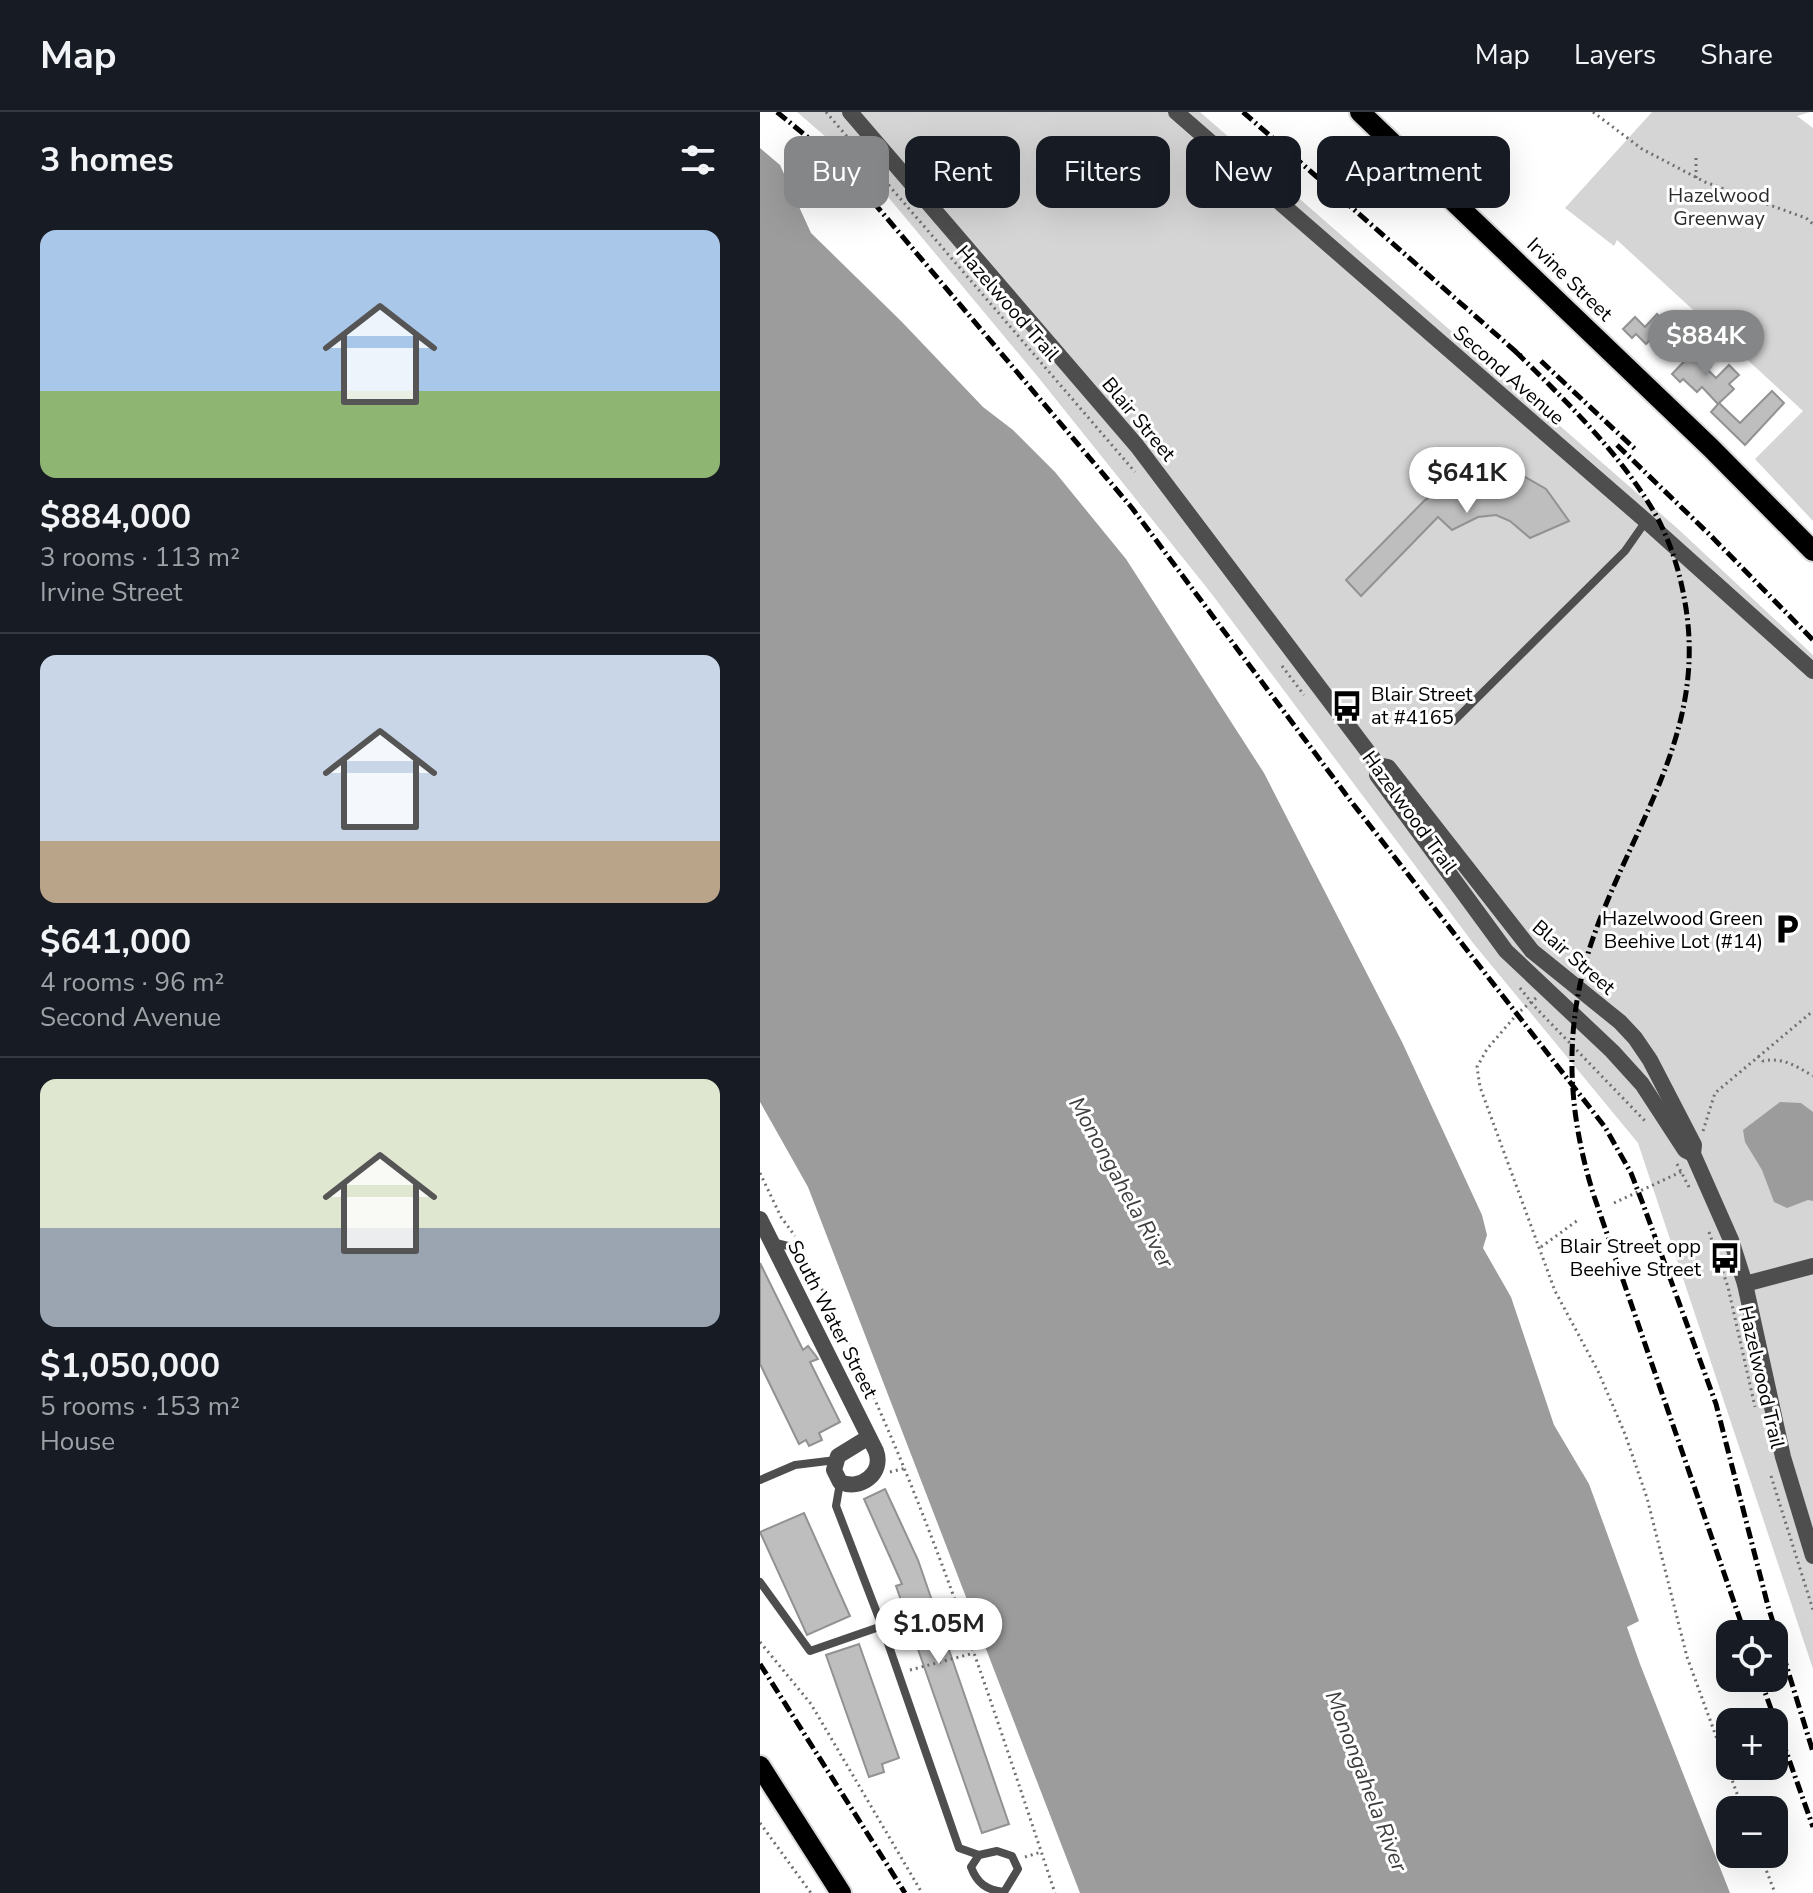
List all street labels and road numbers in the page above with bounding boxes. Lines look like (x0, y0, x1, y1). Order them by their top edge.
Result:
street label: Irvine Street (1521, 232, 1619, 328)
street label: Hazelwood Trail (950, 240, 1066, 367)
street label: Second Avenue (1447, 319, 1570, 431)
street label: Blair Street (1096, 372, 1182, 468)
street label: Hazelwood Trail (1356, 745, 1463, 879)
street label: Blair Street (1526, 914, 1622, 1002)
street label: South Water Street (781, 1236, 885, 1404)
street label: Hazelwood Trail (1732, 1303, 1791, 1451)

